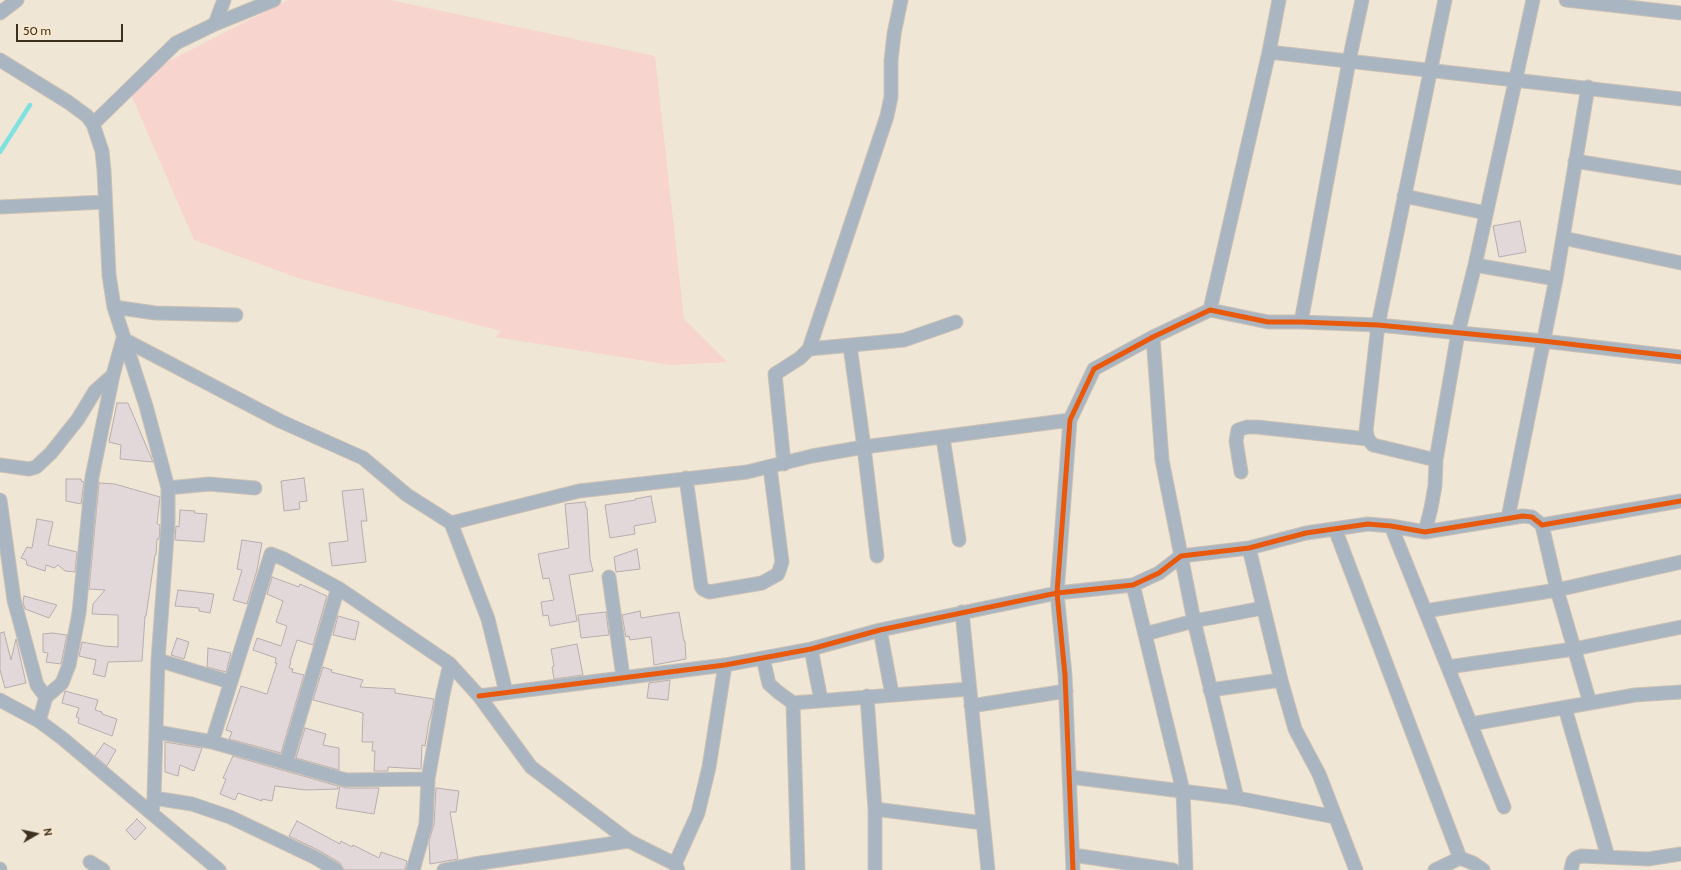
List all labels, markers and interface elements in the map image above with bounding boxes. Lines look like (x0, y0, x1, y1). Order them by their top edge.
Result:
scale bar (18, 16, 125, 42)
text: 50 m (23, 23, 51, 38)
north arrow (16, 814, 56, 854)
text: N (40, 827, 55, 837)

